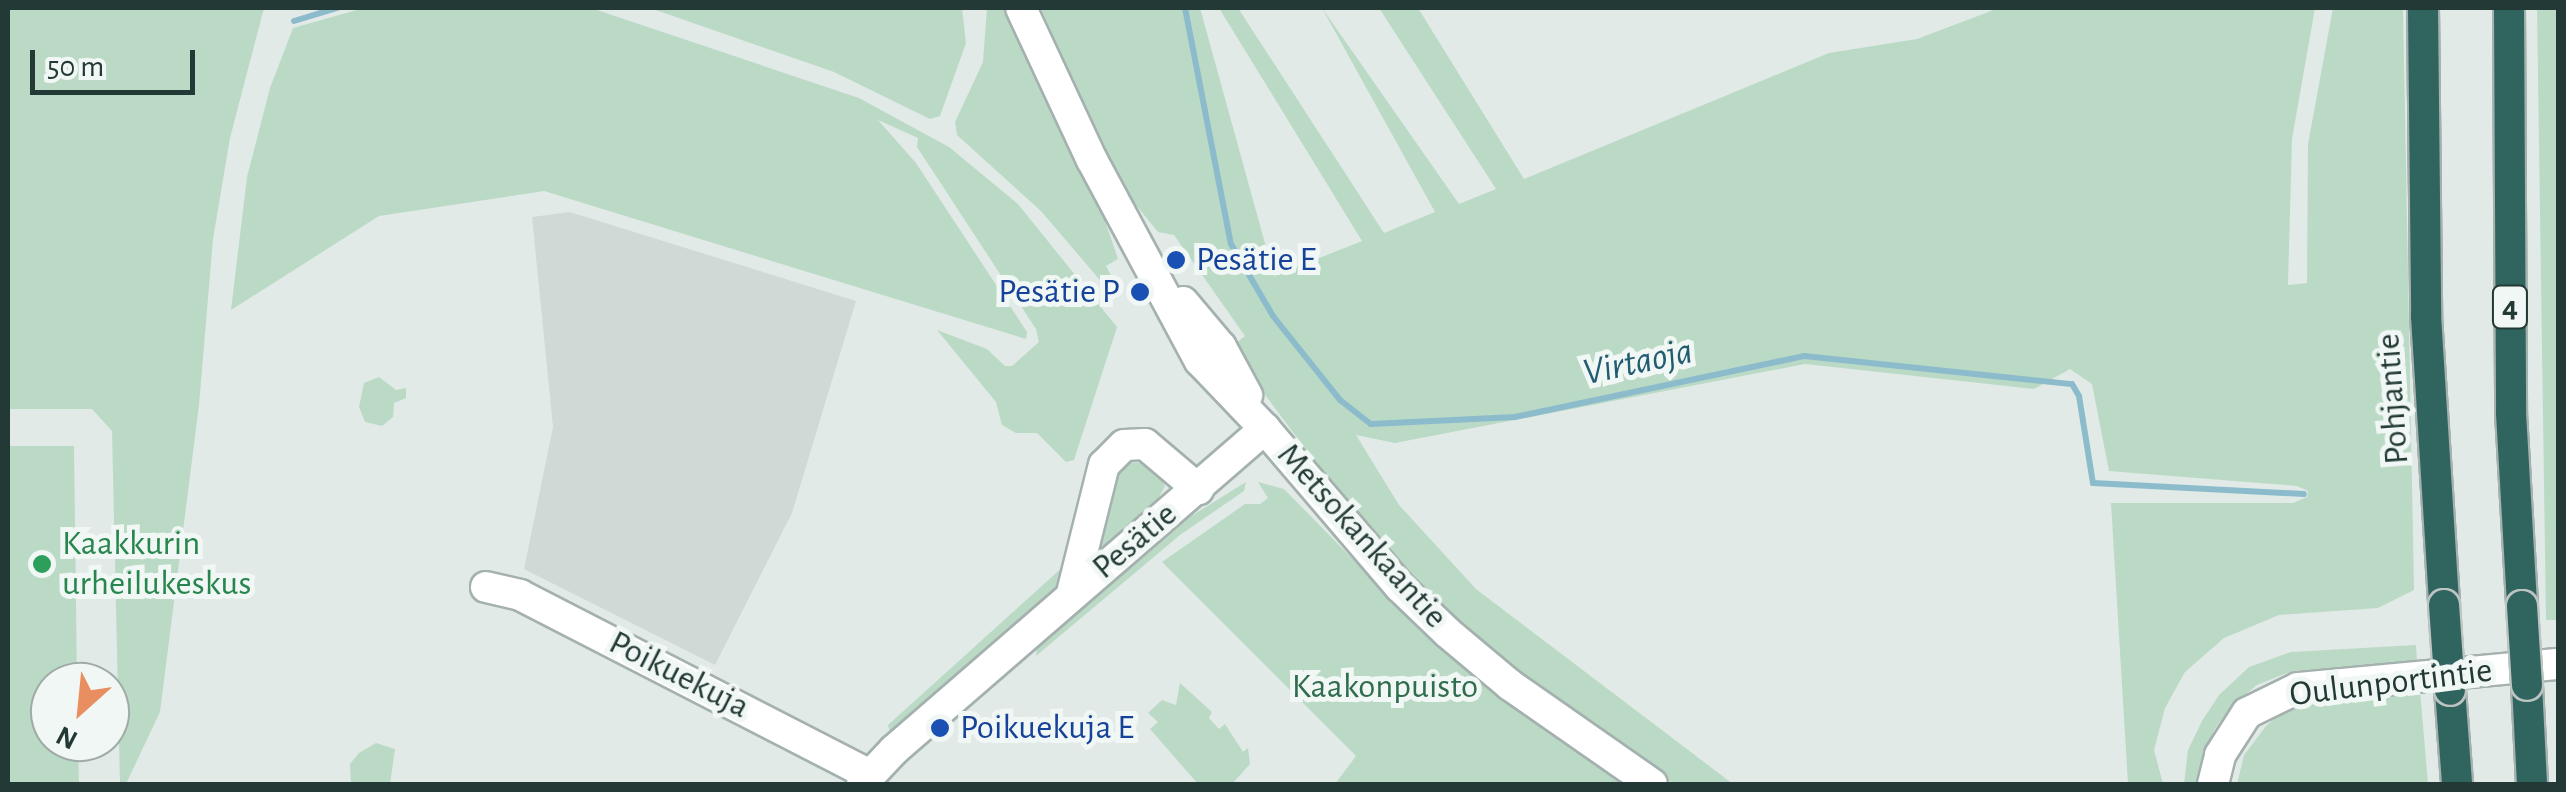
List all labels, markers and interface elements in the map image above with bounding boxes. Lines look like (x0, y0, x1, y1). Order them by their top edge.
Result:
scale bar (35, 30, 200, 92)
text: 50 m (47, 52, 104, 82)
place label: Pesätie E (1196, 239, 1316, 281)
marker: Pesätie E (1165, 249, 1187, 271)
place label: Pesätie P (998, 271, 1120, 313)
road number: 4 (2490, 280, 2530, 334)
marker: Pesätie P (1129, 281, 1151, 303)
water label: Virtaoja (1579, 329, 1697, 397)
street label: Pohjantie (2367, 332, 2419, 466)
street label: Metsokankaantie (1268, 435, 1456, 637)
street label: Pesätie (1084, 493, 1186, 589)
place label: Kaakkurin urheilukeskus (62, 523, 251, 605)
marker: Kaakkurin urheilukeskus (31, 553, 53, 575)
street label: Poikuekuja (602, 622, 756, 728)
street label: Oulunportintie (2287, 650, 2495, 716)
north arrow (30, 662, 130, 762)
park label: Kaakonpuisto (1292, 666, 1478, 708)
place label: Poikuekuja E (960, 707, 1134, 749)
marker: Poikuekuja E (929, 717, 951, 739)
text: N (52, 720, 82, 754)

